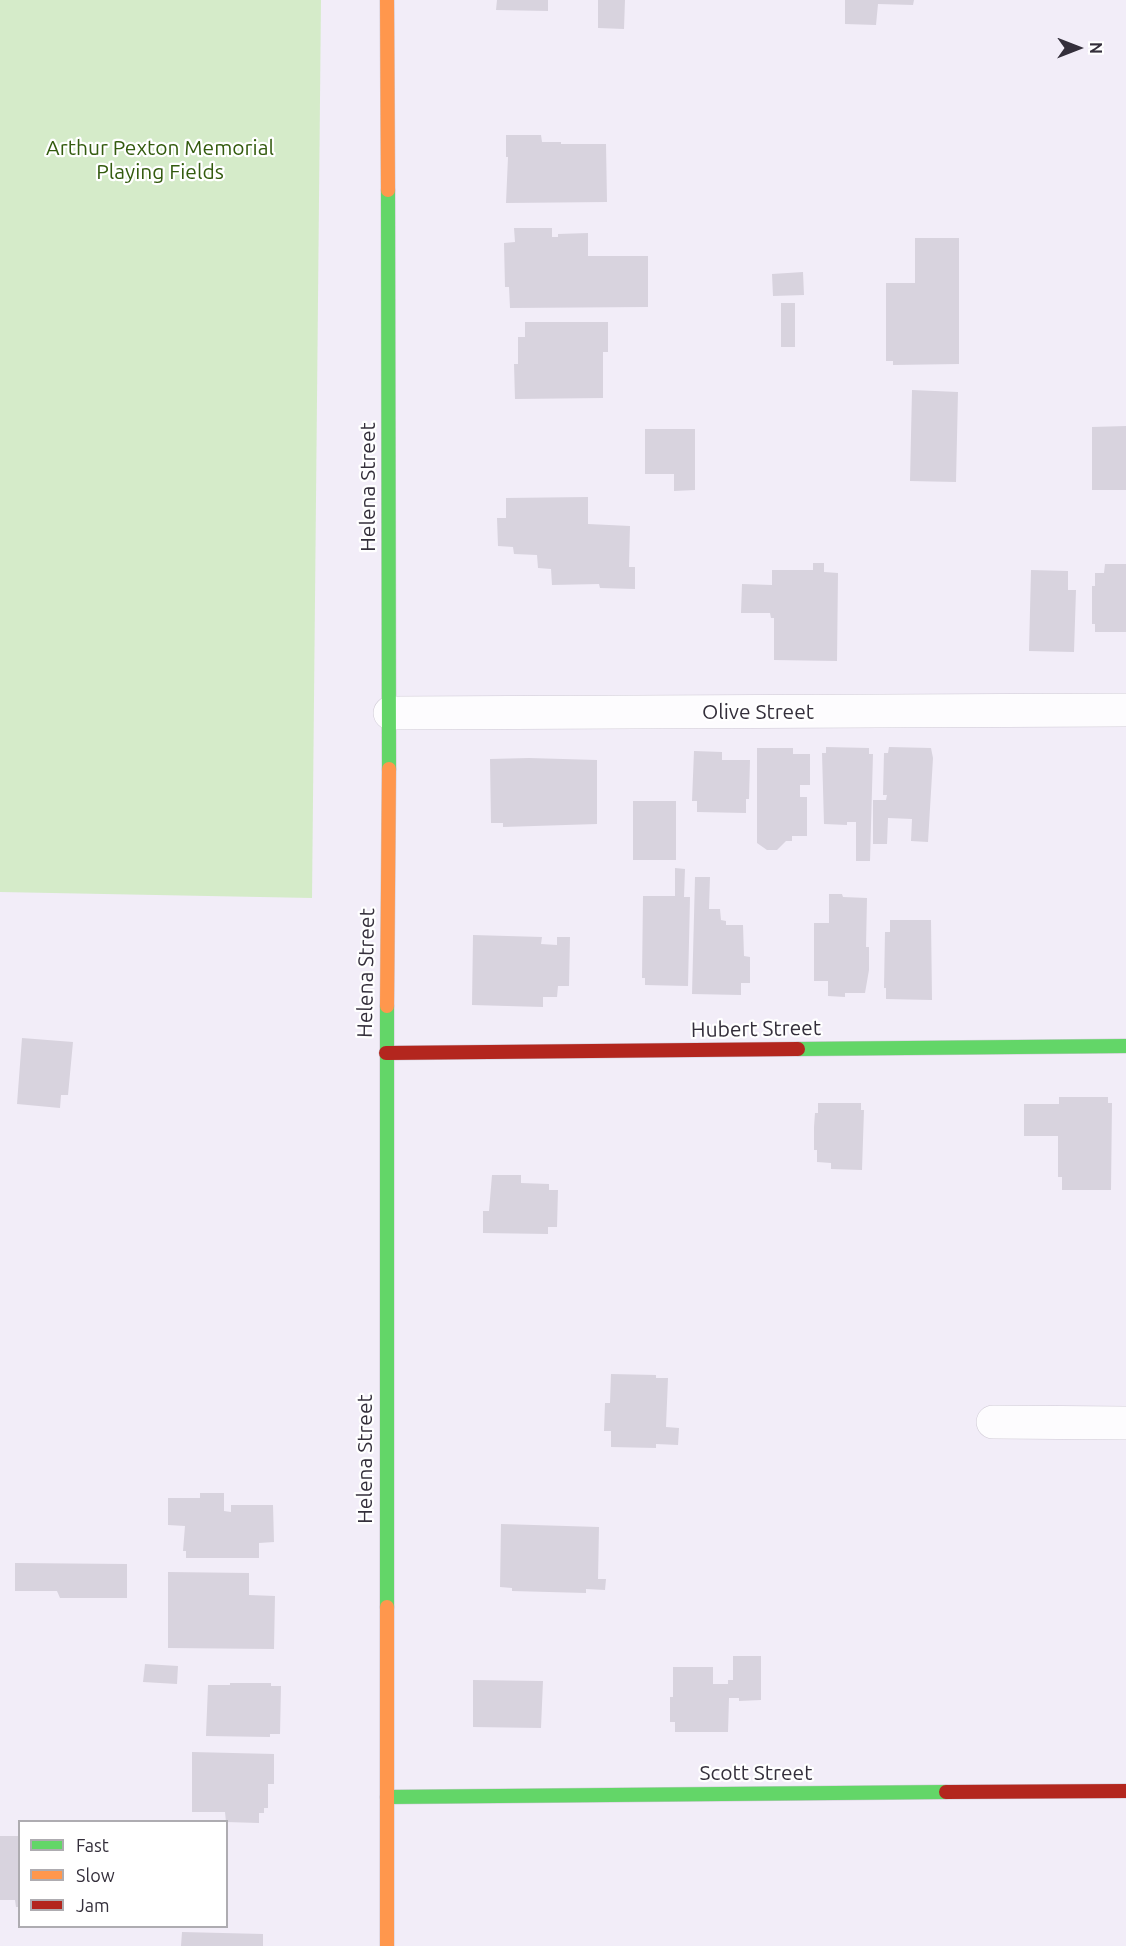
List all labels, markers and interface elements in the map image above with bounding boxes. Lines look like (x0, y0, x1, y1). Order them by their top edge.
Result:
north arrow (1048, 18, 1108, 78)
text: N (1087, 42, 1105, 54)
park label: Arthur Pexton Memorial Playing Fields (46, 135, 274, 185)
street label: Helena Street (355, 422, 381, 552)
street label: Olive Street (702, 699, 814, 725)
street label: Helena Street (352, 908, 380, 1038)
street label: Hubert Street (691, 1015, 821, 1043)
street label: Helena Street (352, 1394, 378, 1524)
street label: Scott Street (700, 1760, 812, 1786)
legend (18, 1820, 228, 1928)
text: Fast (76, 1835, 109, 1855)
text: Slow (76, 1865, 115, 1885)
text: Jam (76, 1895, 110, 1915)

